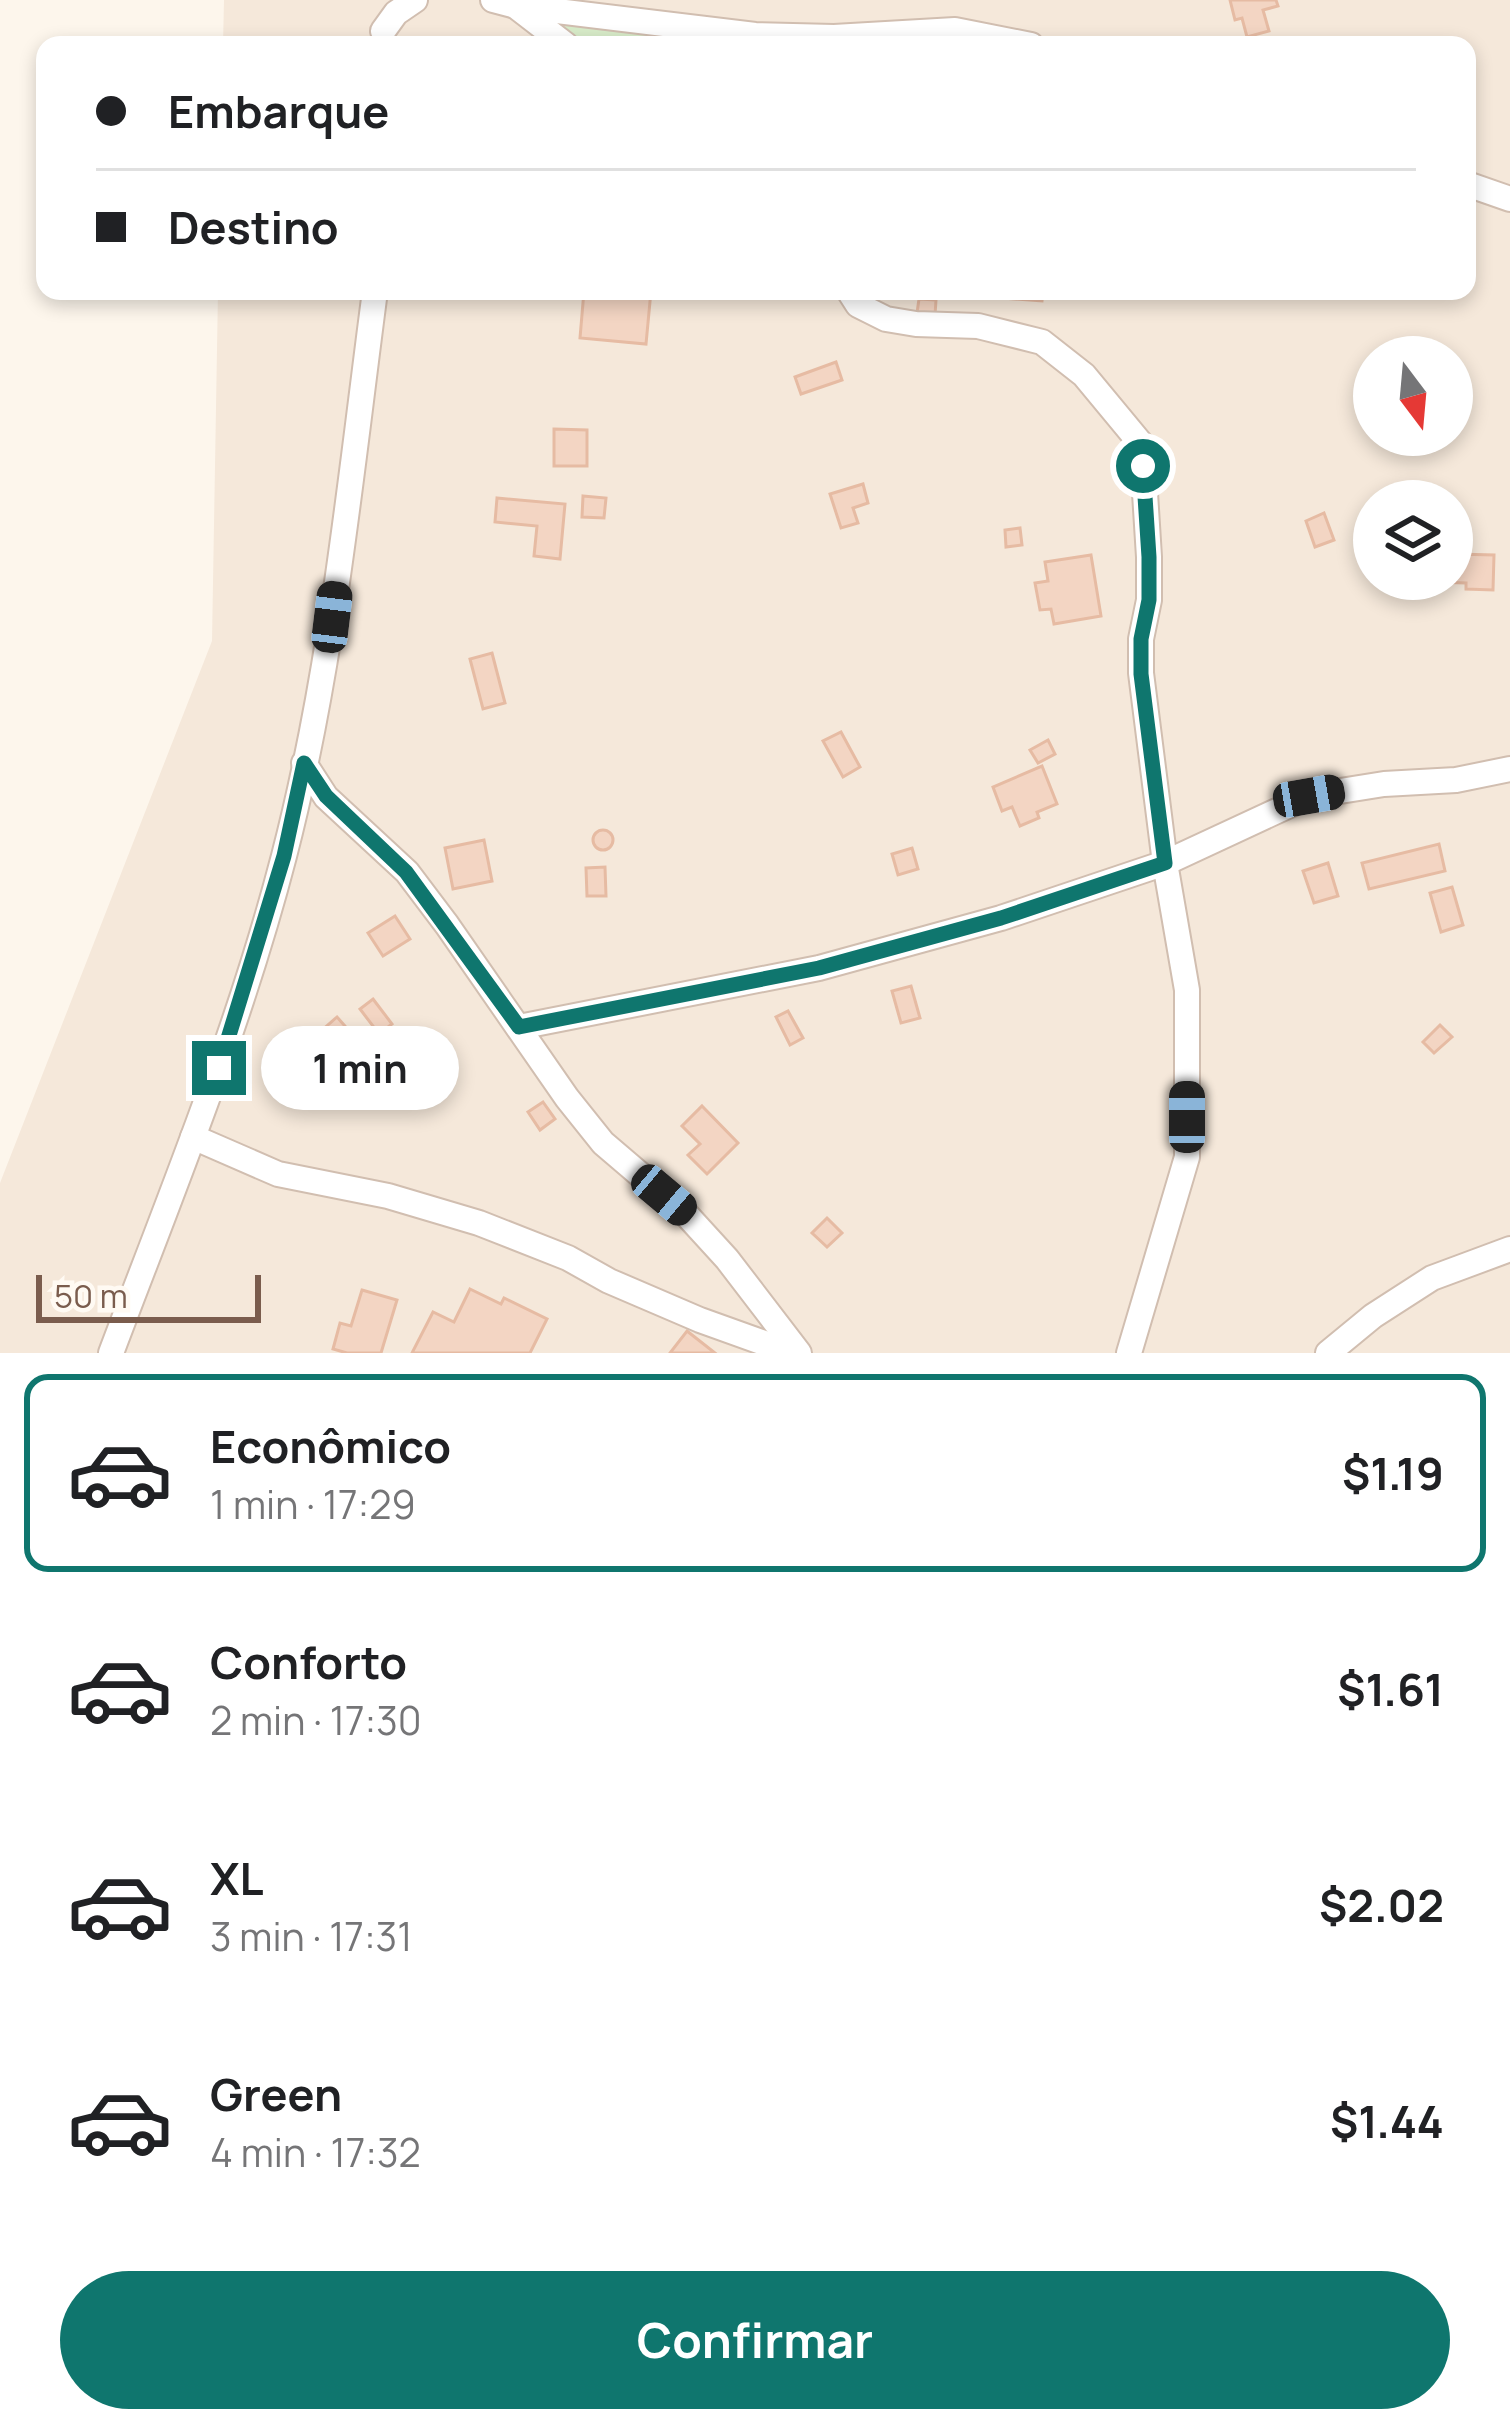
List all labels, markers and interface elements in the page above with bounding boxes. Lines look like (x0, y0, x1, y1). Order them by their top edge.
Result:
text: Embarque (168, 80, 389, 142)
text: Destino (168, 196, 339, 258)
north arrow (1353, 336, 1473, 456)
map controls (1353, 336, 1473, 600)
route start (1116, 439, 1170, 493)
button: layers (1353, 480, 1473, 600)
car (310, 579, 354, 655)
car (1270, 772, 1348, 820)
callout: 1 min (261, 1026, 459, 1110)
route end (192, 1041, 246, 1095)
text: 1 min (312, 1041, 408, 1095)
car (1169, 1081, 1205, 1153)
car (625, 1158, 703, 1232)
scale bar (36, 1269, 261, 1322)
text: 50 m (54, 1273, 128, 1318)
text: Econômico (210, 1415, 451, 1477)
icon: car (66, 1419, 174, 1527)
text: $1.19 (1342, 1442, 1444, 1504)
text: 1 min · 17:29 (210, 1477, 416, 1531)
text: Conforto (210, 1631, 407, 1693)
icon: car (66, 1635, 174, 1743)
text: $1.61 (1337, 1658, 1444, 1720)
text: 2 min · 17:30 (210, 1693, 422, 1747)
text: XL (210, 1847, 264, 1909)
icon: car (66, 1851, 174, 1959)
text: $2.02 (1319, 1874, 1444, 1936)
text: 3 min · 17:31 (210, 1909, 412, 1963)
text: Green (210, 2063, 342, 2125)
icon: car (66, 2067, 174, 2175)
text: $1.44 (1330, 2090, 1444, 2152)
text: 4 min · 17:32 (210, 2125, 421, 2179)
button: Confirmar (60, 2271, 1450, 2409)

